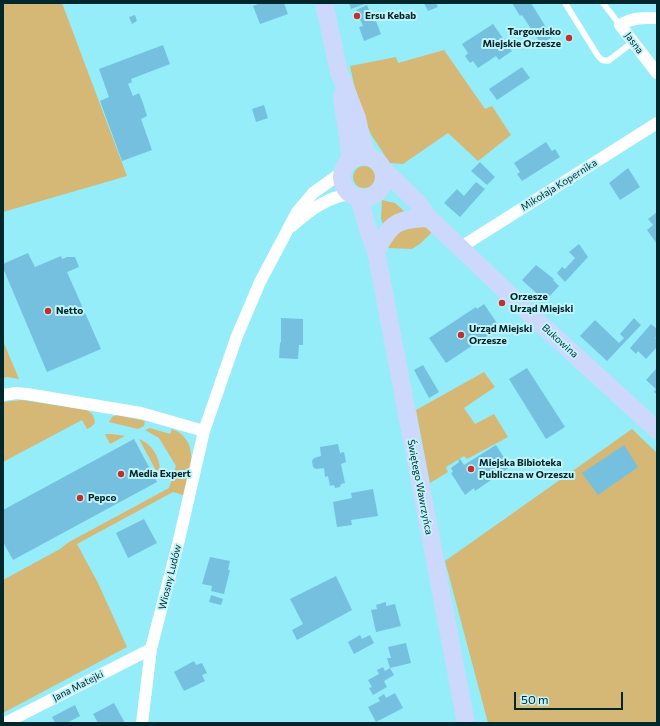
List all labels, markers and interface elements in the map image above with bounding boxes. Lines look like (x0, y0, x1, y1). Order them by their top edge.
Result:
place label: Ersu Kebab (365, 10, 416, 22)
marker: Ersu Kebab (352, 11, 362, 21)
place label: Targowisko Miejskie Orzesze (482, 26, 561, 50)
street label: Jasna (622, 30, 646, 56)
marker: Targowisko Miejskie Orzesze (564, 33, 574, 43)
street label: Mikołaja Kopernika (519, 157, 599, 213)
place label: Orzesze Urząd Miejski (510, 291, 573, 314)
marker: Orzesze Urząd Miejski (497, 298, 507, 308)
place label: Netto (56, 305, 83, 317)
marker: Netto (43, 306, 53, 316)
street label: Bukowina (539, 322, 581, 360)
place label: Urząd Miejski Orzesze (469, 323, 532, 346)
marker: Urząd Miejski Orzesze (456, 330, 466, 340)
street label: Świętego Wawrzyńca (405, 438, 435, 536)
place label: Miejska Bibioteka Publiczna w Orzeszu (479, 457, 574, 480)
marker: Miejska Bibioteka Publiczna w Orzeszu (466, 464, 476, 474)
place label: Media Expert (129, 468, 191, 480)
marker: Media Expert (116, 469, 126, 479)
place label: Pepco (88, 492, 116, 504)
marker: Pepco (75, 493, 85, 503)
street label: Wiosny Ludów (156, 543, 184, 611)
street label: Jana Matejki (51, 668, 105, 704)
scale bar (516, 684, 625, 710)
text: 50 m (521, 692, 549, 706)

